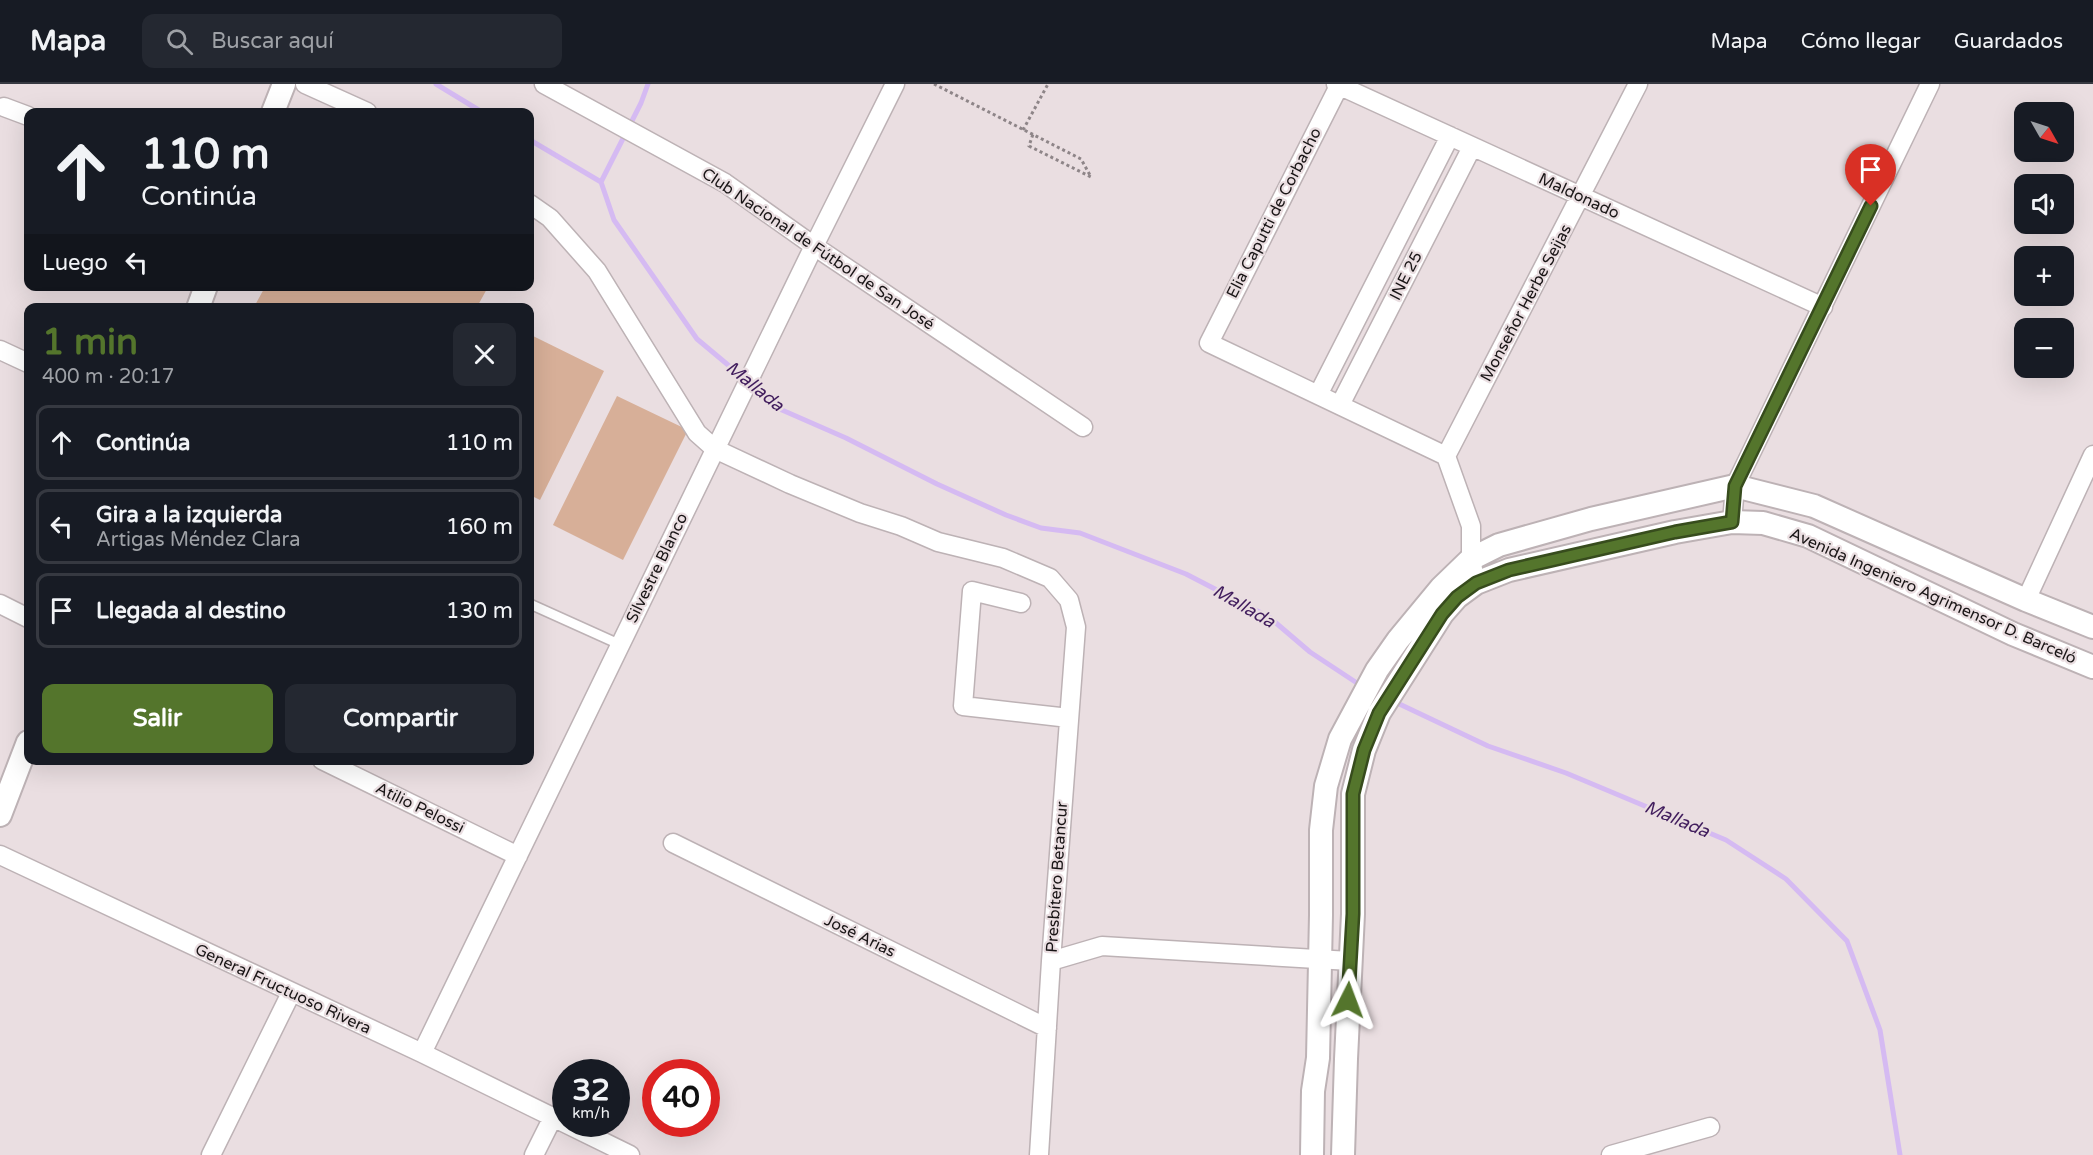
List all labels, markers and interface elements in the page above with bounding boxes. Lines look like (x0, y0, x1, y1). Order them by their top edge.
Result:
search box (142, 14, 562, 68)
text: Mapa (30, 24, 106, 58)
icon: search (163, 25, 196, 58)
text: Buscar aquí (211, 28, 334, 54)
text: Mapa (1710, 29, 1768, 54)
text: Cómo llegar (1801, 29, 1921, 54)
text: Guardados (1954, 29, 2063, 54)
north arrow (2014, 102, 2074, 162)
map controls (2014, 102, 2074, 378)
street label: Elia Caputti de Corbacho (1222, 124, 1326, 302)
text: 110 m (141, 129, 270, 180)
icon: ahead (42, 132, 120, 210)
pin (1845, 144, 1896, 206)
icon: arrive (1854, 153, 1887, 186)
street label: Club Nacional de Fútbol de San José (698, 163, 938, 335)
street label: Maldonado (1535, 169, 1623, 223)
button: sound (2014, 174, 2074, 234)
text: Continúa (141, 180, 257, 213)
street label: Monseñor Herbe Seijas (1476, 221, 1576, 385)
icon: left (120, 246, 153, 279)
button: + (2014, 246, 2074, 306)
street label: INE 25 (1385, 248, 1427, 304)
text: Luego (42, 250, 108, 276)
button: − (2014, 318, 2074, 378)
text: 1 min (42, 321, 138, 364)
button: close (453, 323, 516, 386)
water label: Mallada (722, 356, 789, 417)
text: 400 m · 20:17 (42, 365, 174, 389)
icon: ahead (45, 426, 78, 459)
text: Continúa (96, 430, 190, 456)
text: 110 m (446, 430, 513, 456)
text: Gira a la izquierda (96, 502, 282, 528)
icon: left (45, 510, 78, 543)
street label: Silvestre Blanco (622, 510, 692, 626)
text: 160 m (446, 514, 513, 540)
street label: Avenida Ingeniero Agrimensor D. Barceló (1786, 523, 2080, 669)
text: Artigas Méndez Clara (96, 528, 300, 552)
water label: Mallada (1209, 579, 1280, 633)
icon: arrive (45, 594, 78, 627)
text: Llegada al destino (96, 598, 286, 624)
text: 130 m (446, 598, 513, 624)
button: Salir (42, 684, 273, 753)
button: Compartir (285, 684, 516, 753)
street label: Atilio Pelossi (372, 778, 468, 838)
water label: Mallada (1641, 796, 1713, 843)
street label: Presbítero Betancur (1042, 800, 1072, 953)
street label: José Arias (821, 910, 899, 962)
street label: General Fructuoso Rivera (192, 939, 374, 1039)
position arrow (1316, 968, 1380, 1032)
speed limit sign: 40 (642, 1059, 720, 1137)
text: 32 (572, 1072, 610, 1109)
text: km/h (572, 1104, 610, 1122)

